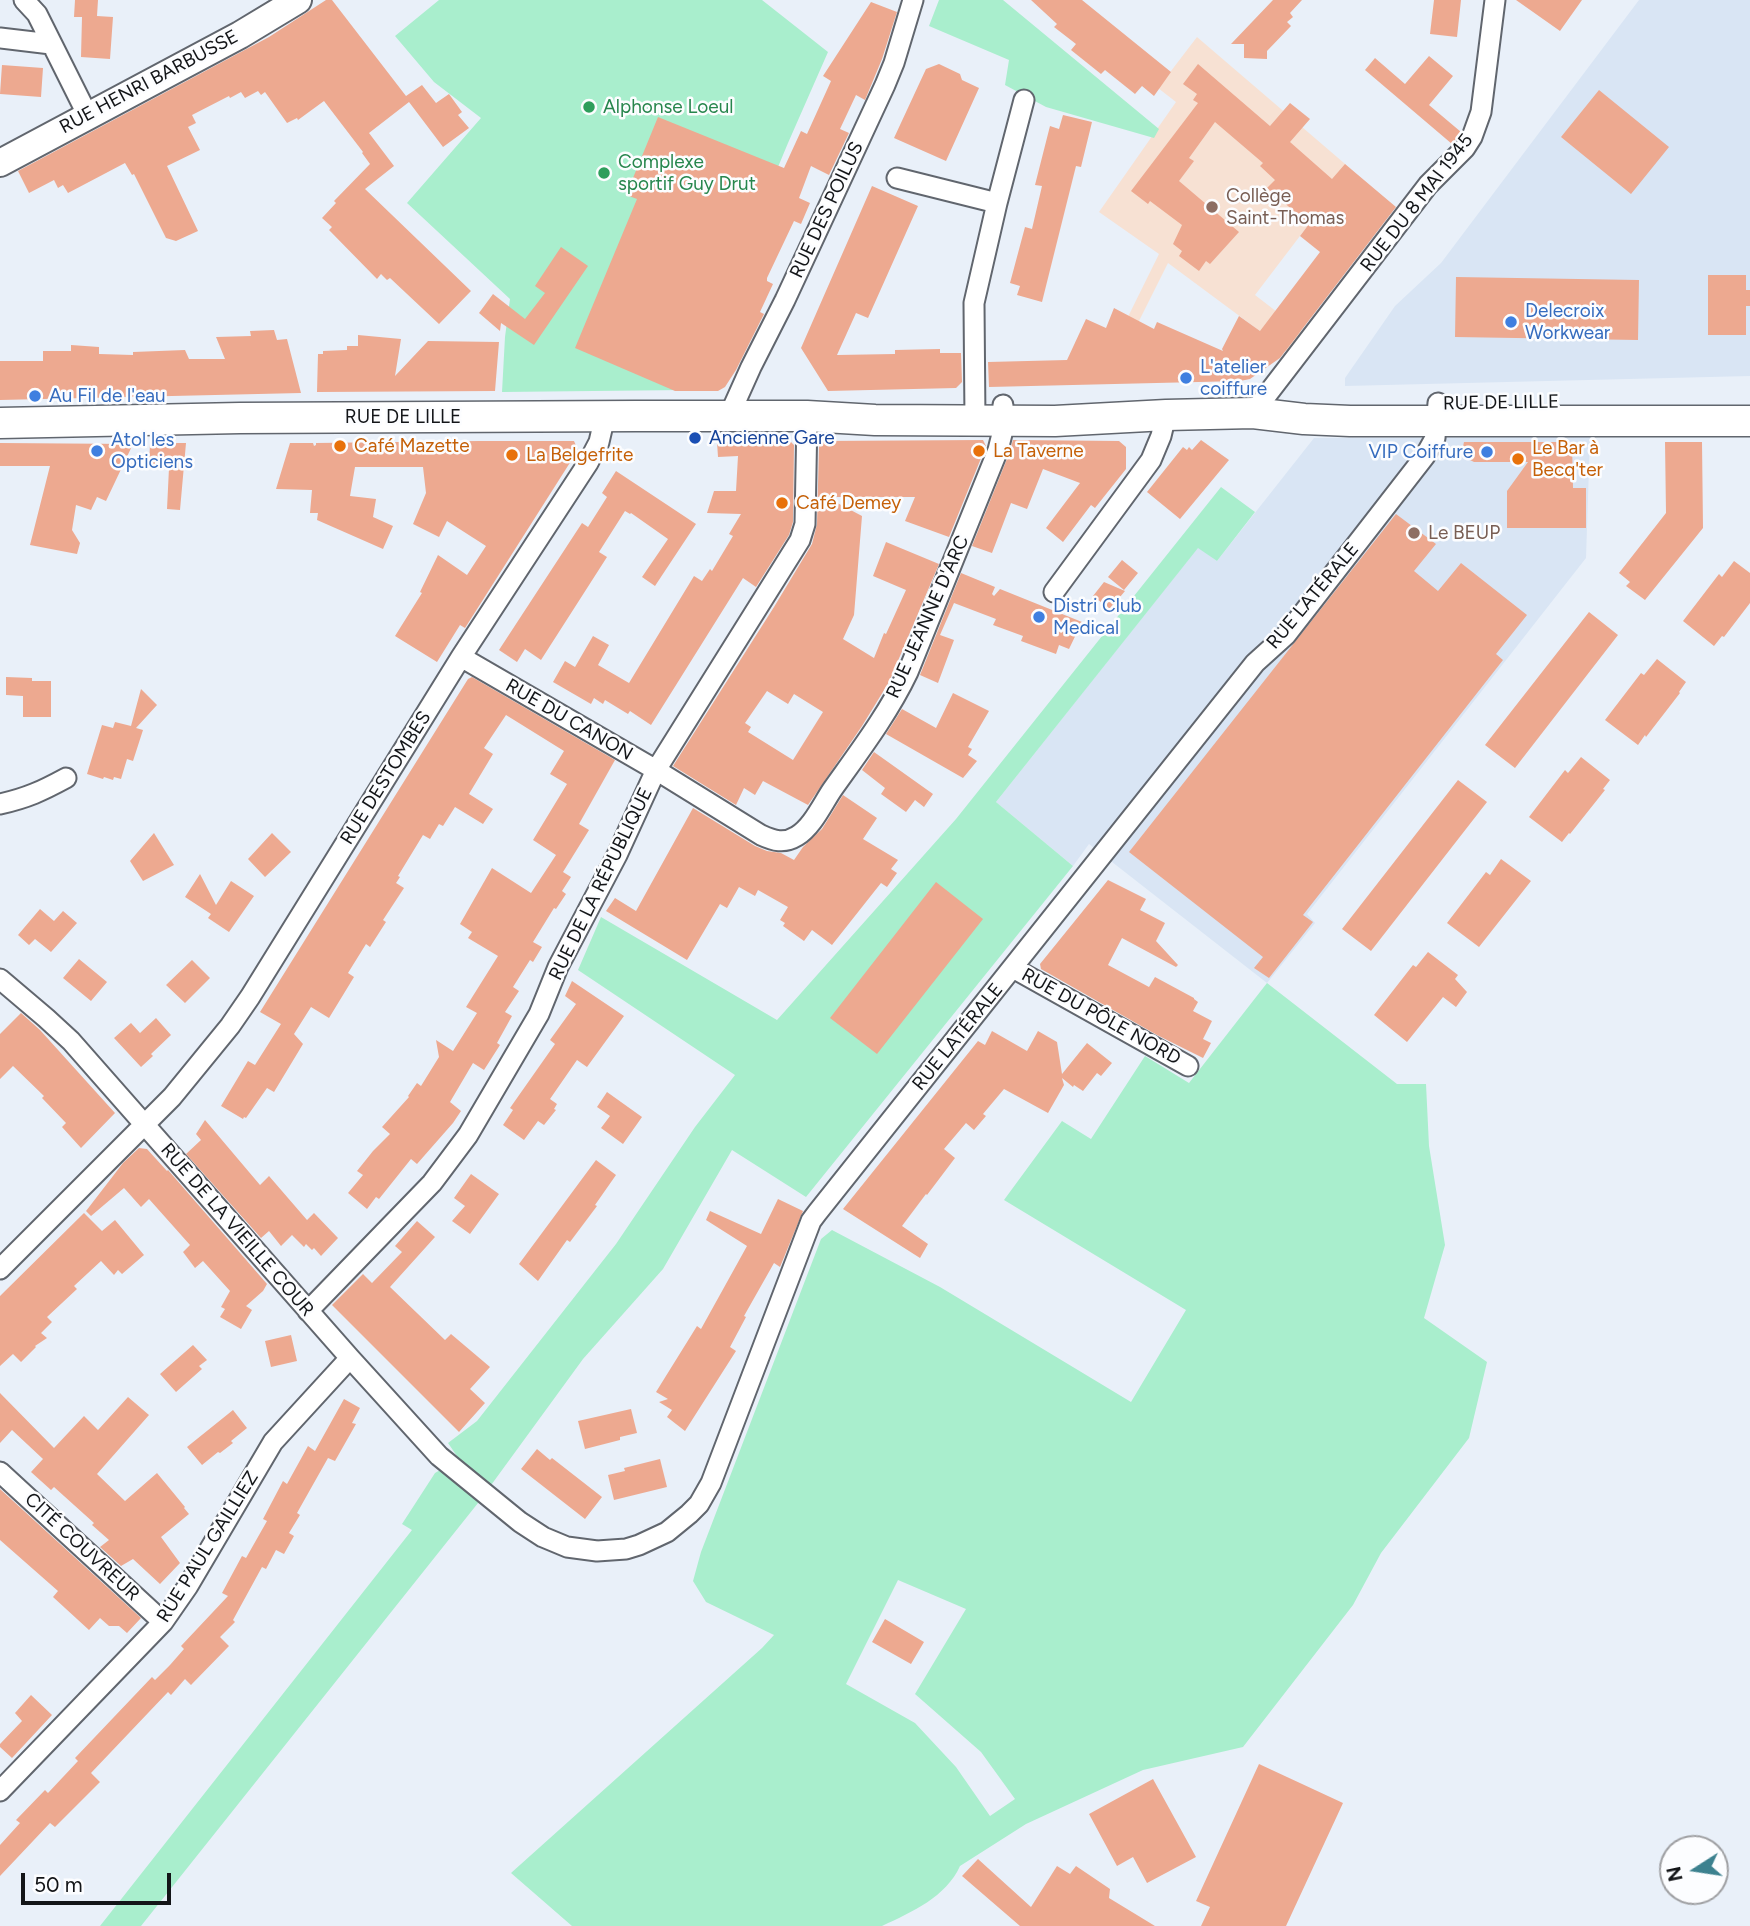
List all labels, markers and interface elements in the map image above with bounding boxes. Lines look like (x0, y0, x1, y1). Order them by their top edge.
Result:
street label: RUE HENRI BARBUSSE (56, 25, 242, 139)
place label: Alphonse Loeul (603, 96, 733, 118)
marker: Alphonse Loeul (581, 99, 597, 115)
street label: RUE DU 8 MAI 1945 (1356, 129, 1478, 277)
street label: RUE DES POILUS (785, 138, 869, 282)
place label: Complexe sportif Guy Drut (618, 151, 756, 195)
marker: Complexe sportif Guy Drut (596, 165, 612, 181)
place label: Collège Saint-Thomas (1226, 185, 1344, 229)
marker: Collège Saint-Thomas (1204, 199, 1220, 215)
place label: Delecroix Workwear (1525, 300, 1610, 344)
marker: Delecroix Workwear (1503, 314, 1519, 330)
place label: L'atelier coiffure (1200, 356, 1267, 400)
marker: L'atelier coiffure (1178, 370, 1194, 386)
place label: Au Fil de l'eau (49, 385, 166, 407)
marker: Au Fil de l'eau (27, 388, 43, 404)
street label: RUE DE LILLE (1443, 391, 1559, 415)
street label: RUE DE LILLE (345, 406, 461, 428)
place label: Ancienne Gare (709, 427, 835, 449)
place label: Atol les Opticiens (111, 429, 193, 473)
marker: Ancienne Gare (687, 430, 703, 446)
place label: Café Mazette (354, 435, 470, 457)
place label: Le Bar à Becq'ter (1532, 437, 1603, 481)
marker: Café Mazette (332, 438, 348, 454)
place label: La Taverne (993, 440, 1084, 462)
place label: VIP Coiffure (1368, 441, 1473, 463)
marker: Atol les Opticiens (89, 443, 105, 459)
marker: La Taverne (971, 443, 987, 459)
place label: La Belgefrite (526, 444, 633, 466)
marker: VIP Coiffure (1479, 444, 1495, 460)
marker: La Belgefrite (504, 447, 520, 463)
marker: Le Bar à Becq'ter (1510, 451, 1526, 467)
place label: Café Demey (796, 492, 901, 514)
marker: Café Demey (774, 495, 790, 511)
place label: Le BEUP (1428, 522, 1500, 544)
marker: Le BEUP (1406, 525, 1422, 541)
street label: RUE JEANNE D'ARC (882, 532, 974, 702)
street label: RUE LATÉRALE (1262, 538, 1364, 654)
place label: Distri Club Medical (1053, 595, 1142, 639)
marker: Distri Club Medical (1031, 609, 1047, 625)
street label: RUE DU CANON (501, 674, 637, 766)
street label: RUE DESTOMBES (336, 707, 436, 849)
street label: RUE DE LA RÉPUBLIQUE (544, 784, 658, 984)
street label: RUE DU PÔLE NORD (1017, 964, 1185, 1070)
street label: RUE LATÉRALE (908, 979, 1008, 1095)
street label: RUE DE LA VIEILLE COUR (156, 1139, 318, 1321)
street label: RUE PAUL GAILLIEZ (152, 1467, 264, 1627)
street label: CITÉ COUVREUR (20, 1488, 144, 1606)
north arrow (1659, 1835, 1729, 1905)
scale bar (24, 1860, 175, 1904)
text: N (1662, 1864, 1688, 1884)
text: 50 m (34, 1872, 83, 1897)

